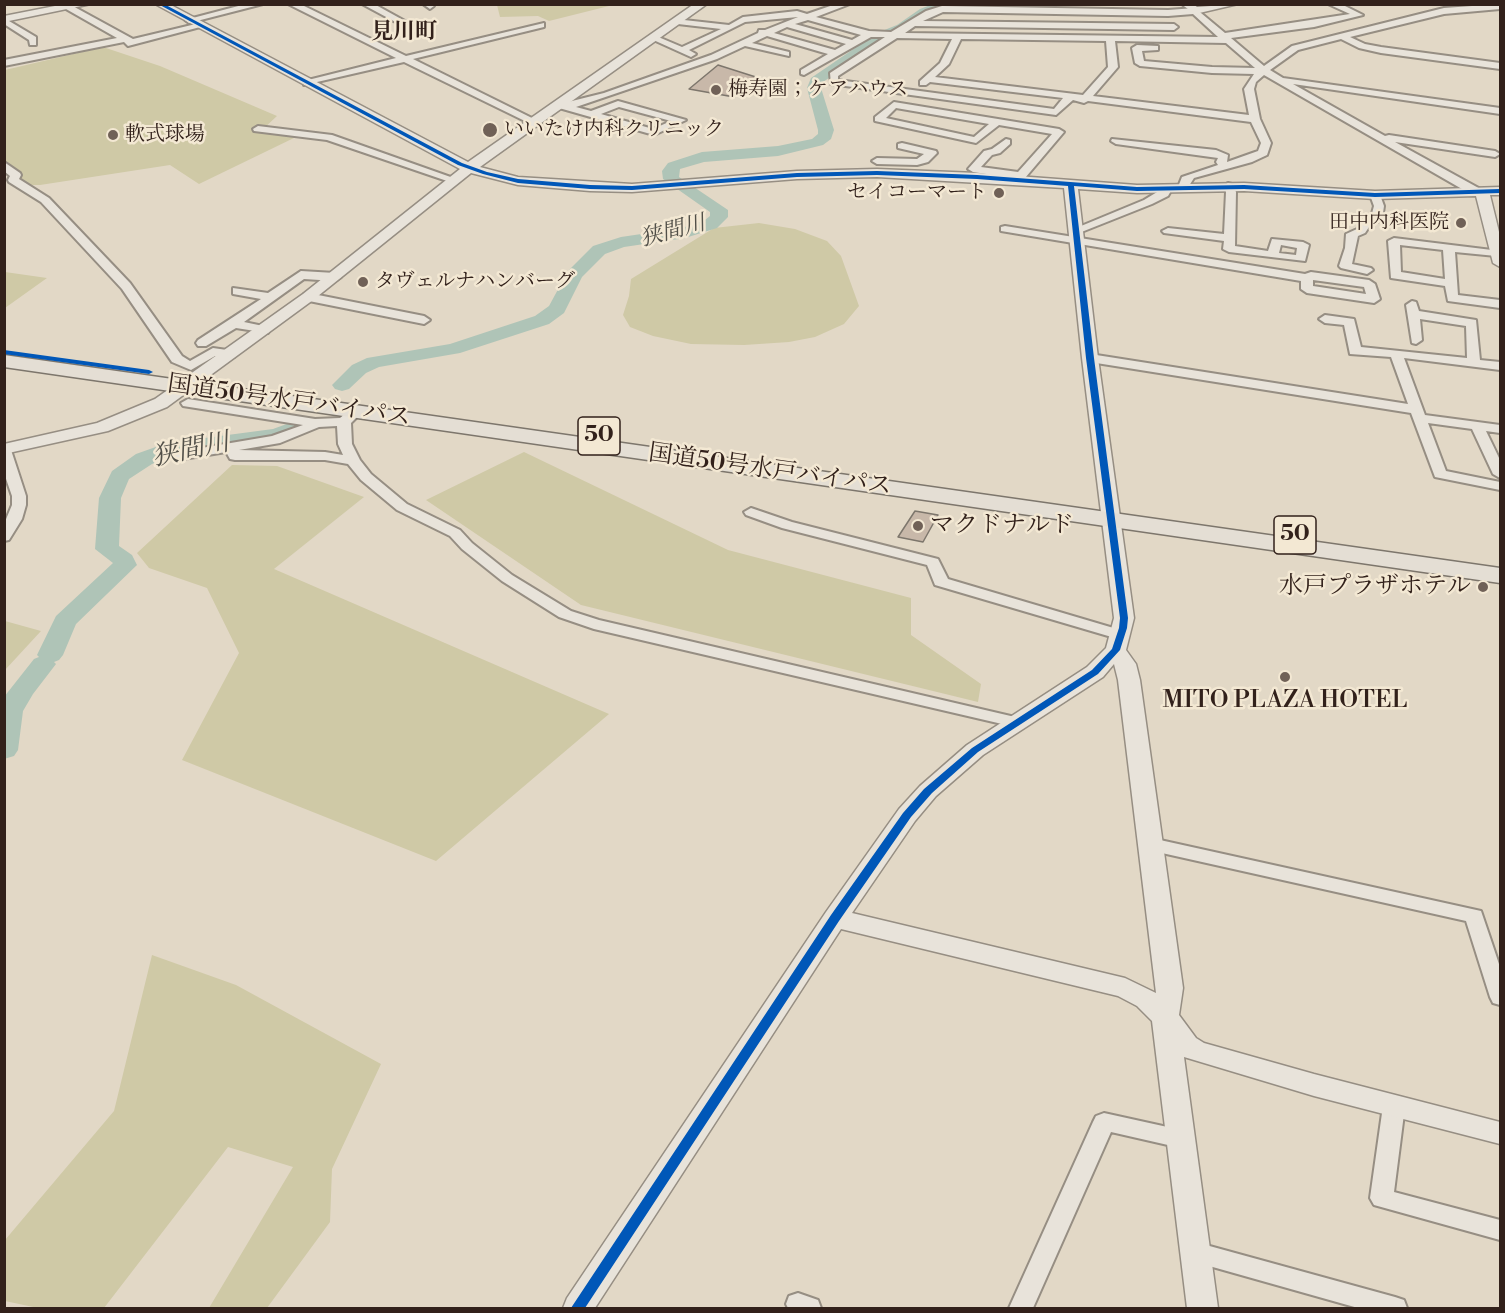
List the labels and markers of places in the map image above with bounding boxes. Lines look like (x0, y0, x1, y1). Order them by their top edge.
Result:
place label: 梅寿園；ケアハウス (728, 78, 908, 102)
marker: 梅寿園；ケアハウス (709, 83, 723, 97)
place label: いいたけ内科クリニック (504, 118, 724, 142)
marker: いいたけ内科クリニック (481, 121, 499, 139)
place label: 軟式球場 (125, 123, 205, 147)
marker: 軟式球場 (106, 128, 120, 142)
place label: セイコーマート (847, 181, 987, 205)
marker: セイコーマート (992, 186, 1006, 200)
place label: 田中内科医院 (1329, 211, 1449, 235)
marker: 田中内科医院 (1454, 216, 1468, 230)
place label: タヴェルナハンバーグ (375, 270, 575, 294)
marker: タヴェルナハンバーグ (356, 275, 370, 289)
place label: マクドナルド (930, 512, 1074, 540)
marker: マクドナルド (911, 519, 925, 533)
place label: 水戸プラザホテル (1279, 573, 1471, 601)
marker: 水戸プラザホテル (1476, 580, 1490, 594)
marker: MITO PLAZA HOTEL (1278, 670, 1292, 684)
place label: MITO PLAZA HOTEL (1163, 687, 1407, 715)

